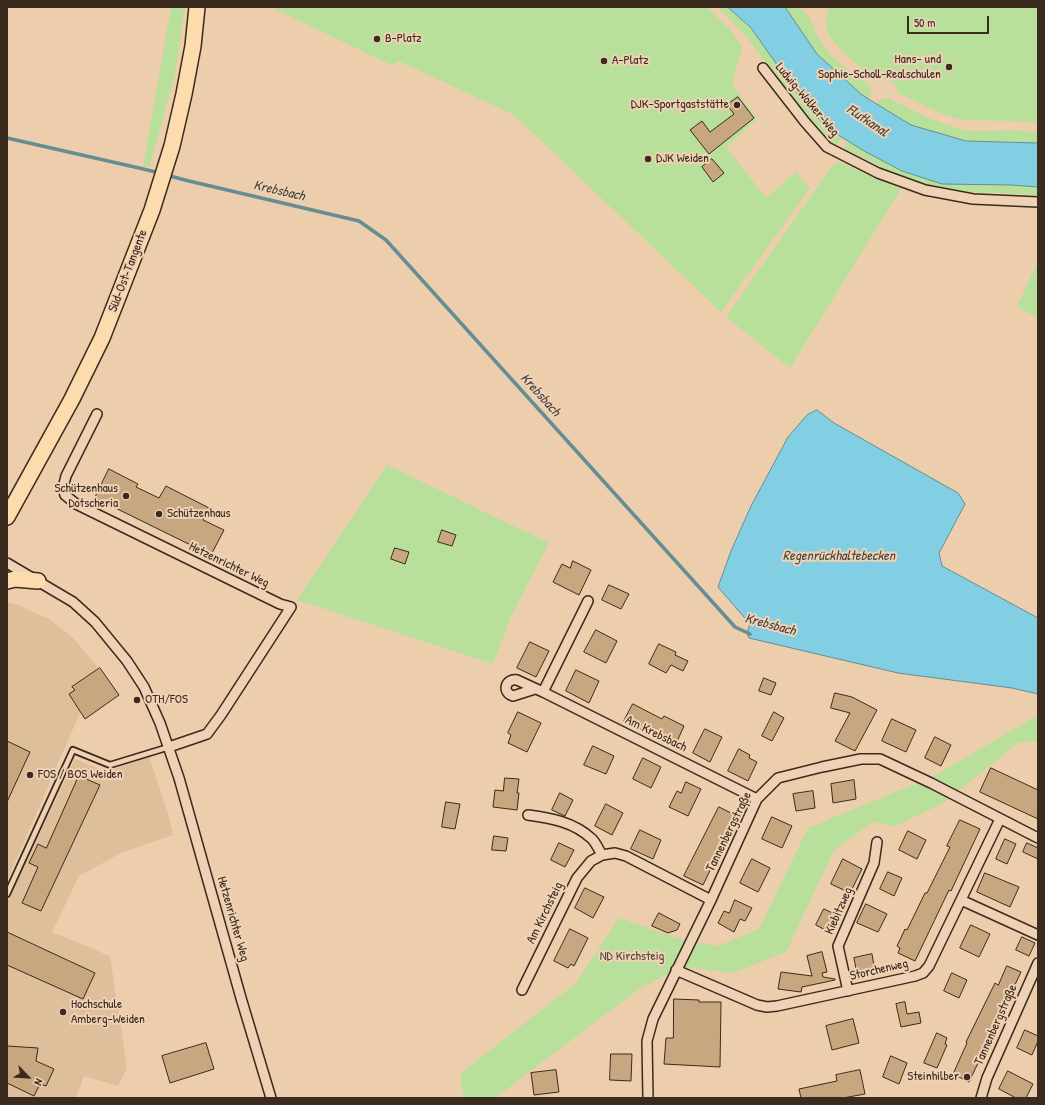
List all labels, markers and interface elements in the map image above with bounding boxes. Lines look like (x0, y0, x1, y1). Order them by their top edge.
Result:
scale bar (909, 8, 991, 34)
text: 50 m (914, 14, 935, 31)
place label: B-Platz (385, 31, 422, 47)
marker: B-Platz (372, 34, 382, 44)
place label: Hans- und Sophie-Scholl-Realschulen (818, 52, 941, 83)
place label: A-Platz (612, 53, 648, 69)
marker: A-Platz (599, 56, 609, 66)
street label: Ludwig-Wolker-Weg (772, 60, 842, 140)
marker: Hans- und Sophie-Scholl-Realschulen (944, 62, 954, 72)
place label: DJK-Sportgaststätte (631, 97, 729, 113)
marker: DJK-Sportgaststätte (732, 100, 742, 110)
water label: Flutkanal (843, 101, 891, 141)
place label: DJK Weiden (656, 151, 709, 167)
marker: DJK Weiden (643, 154, 653, 164)
water label: Krebsbach (252, 177, 306, 205)
street label: Süd-Ost-Tangente (105, 228, 151, 314)
water label: Krebsbach (516, 370, 564, 420)
place label: Schützenhaus Dotscheria (54, 481, 118, 512)
marker: Schützenhaus Dotscheria (121, 491, 131, 501)
place label: Schützenhaus (167, 506, 231, 522)
marker: Schützenhaus (154, 509, 164, 519)
street label: Hetzenrichter Weg (186, 539, 272, 591)
water label: Regenrückhaltebecken (783, 548, 895, 564)
water label: Krebsbach (743, 610, 797, 640)
place label: OTH/FOS (145, 692, 188, 708)
marker: OTH/FOS (132, 695, 142, 705)
street label: Am Krebsbach (623, 712, 689, 756)
place label: FOS / BOS Weiden (38, 767, 123, 783)
marker: FOS / BOS Weiden (25, 770, 35, 780)
street label: Tannenbergstraße (703, 790, 755, 874)
street label: Hetzenrichter Weg (213, 875, 253, 963)
street label: Am Kirchsteig (523, 880, 567, 946)
street label: Kiebitzweg (822, 885, 856, 937)
park label: ND Kirchsteig (600, 949, 664, 965)
street label: Storchenweg (848, 956, 910, 984)
street label: Tannenbergstraße (971, 982, 1021, 1068)
place label: Hochschule Amberg-Weiden (71, 997, 145, 1028)
marker: Hochschule Amberg-Weiden (58, 1007, 68, 1017)
north arrow (8, 1057, 48, 1097)
place label: Steinhilber (907, 1069, 959, 1085)
marker: Steinhilber (962, 1072, 972, 1082)
text: N (31, 1076, 46, 1088)

